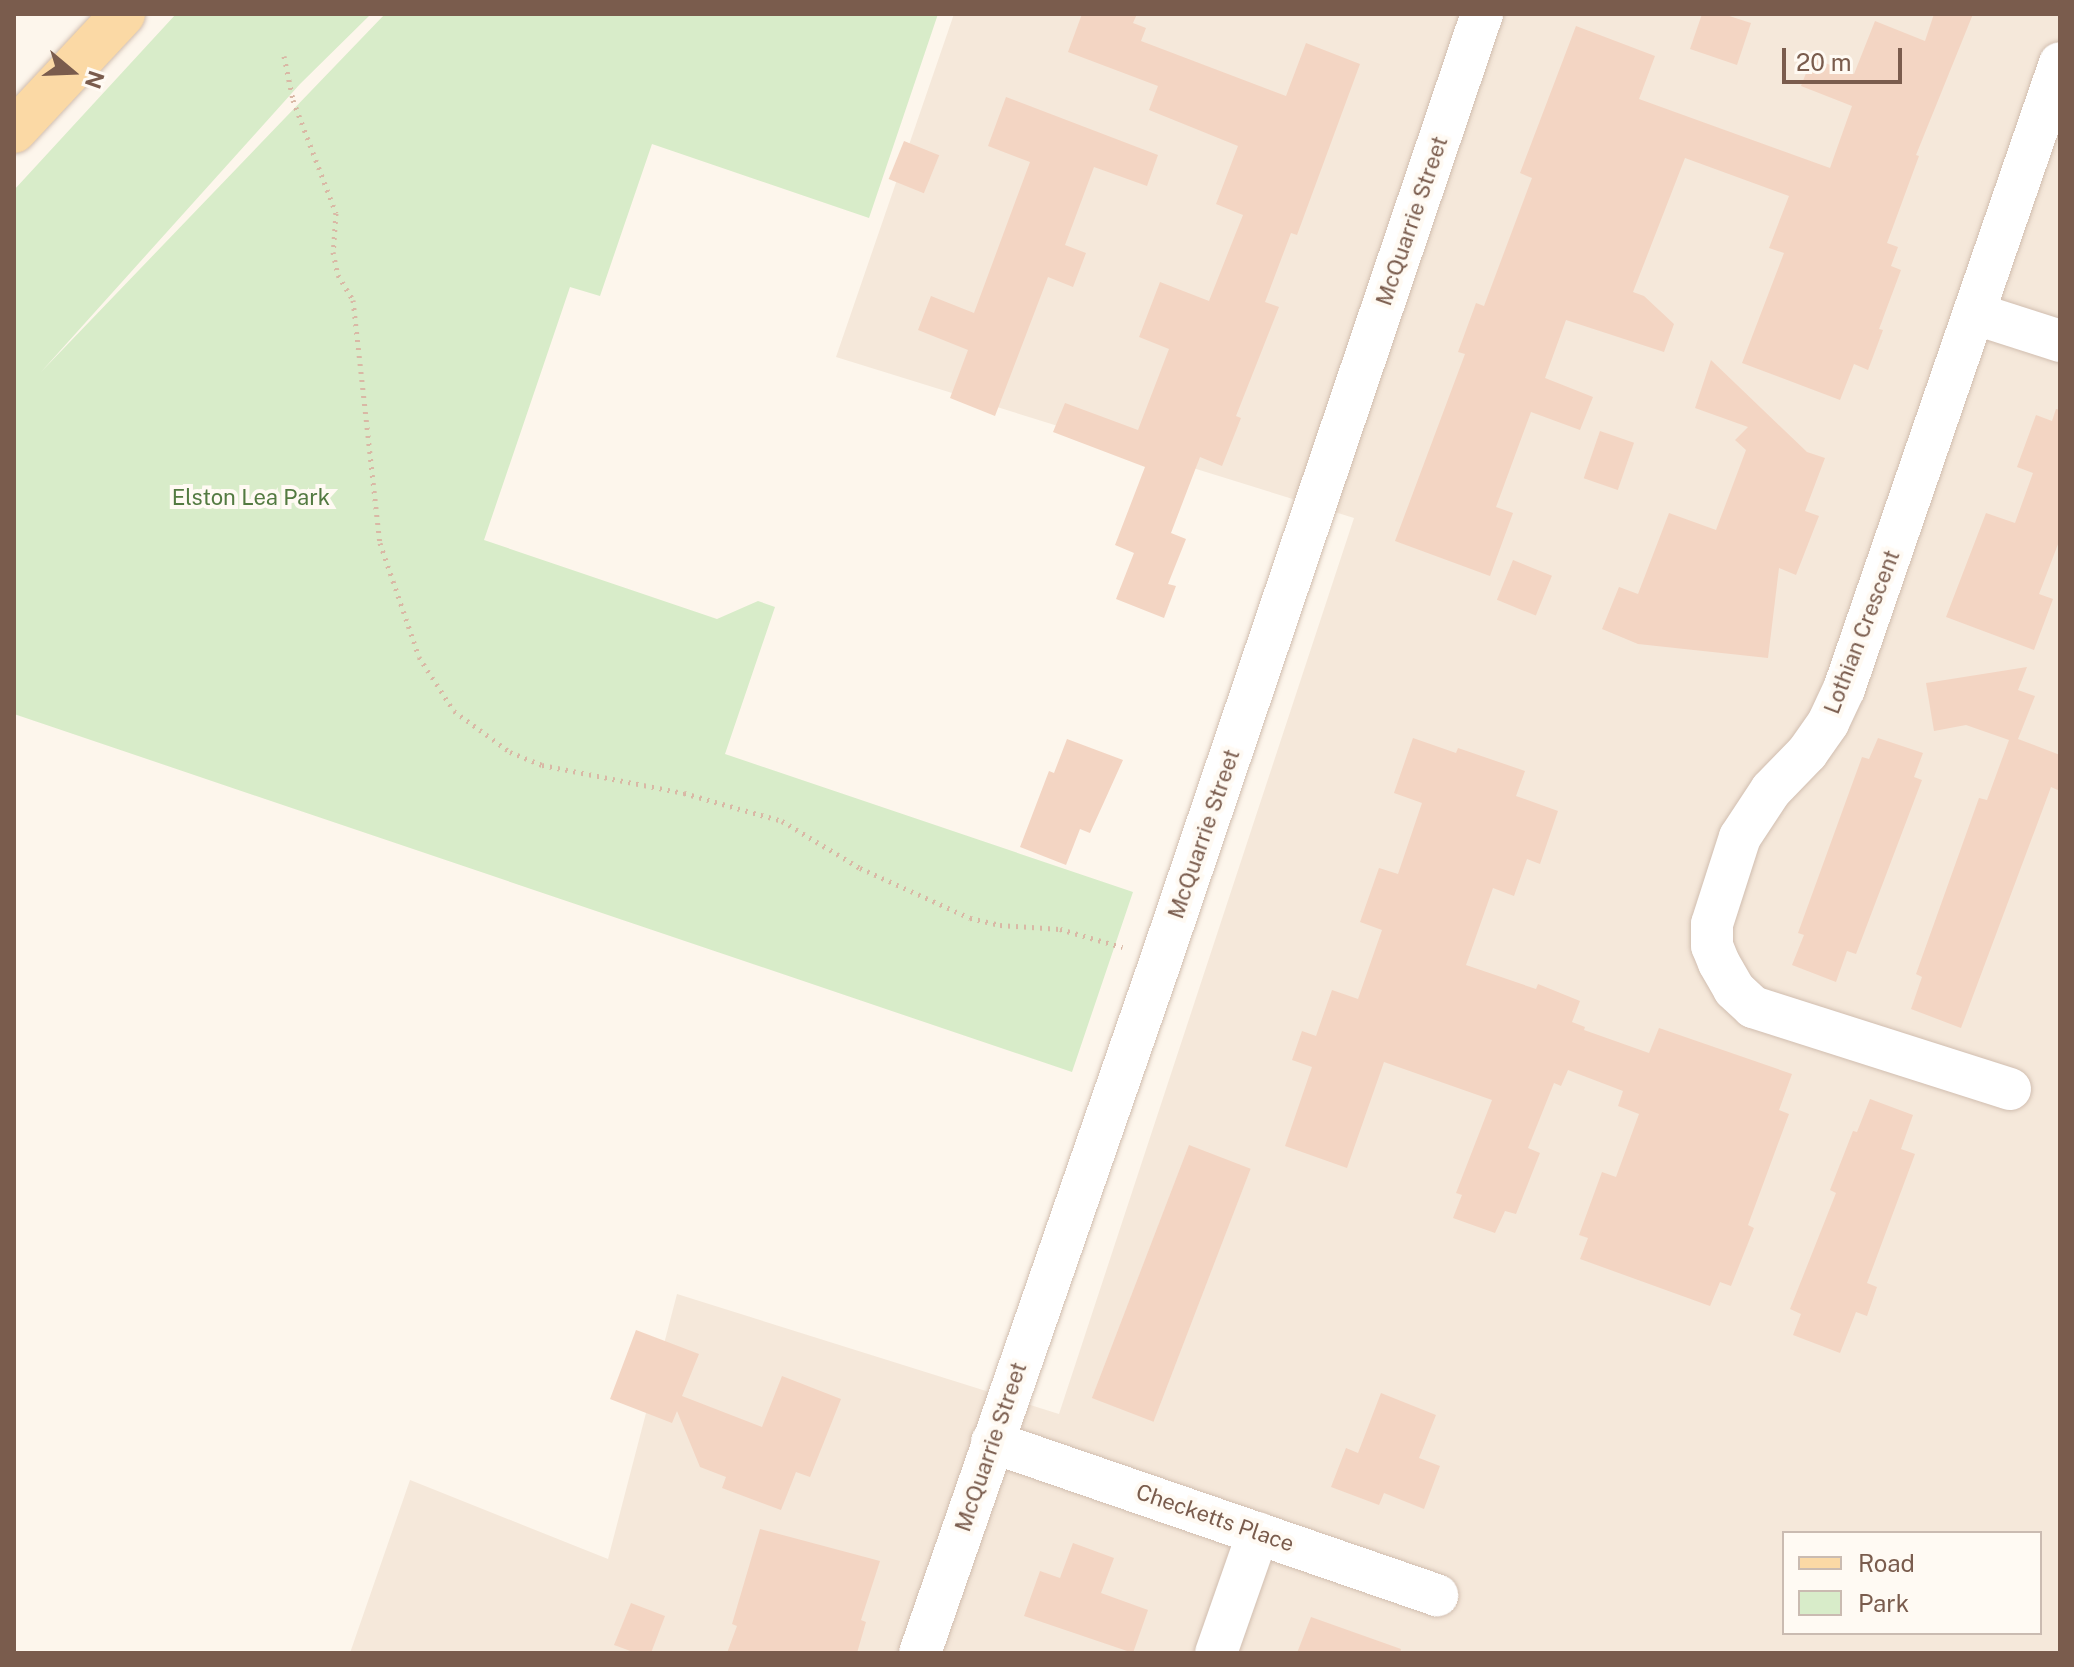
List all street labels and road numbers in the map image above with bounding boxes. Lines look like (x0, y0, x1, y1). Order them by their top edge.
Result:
street label: McQuarrie Street (1371, 133, 1453, 309)
street label: Lothian Crescent (1819, 546, 1905, 718)
street label: McQuarrie Street (1163, 746, 1245, 922)
street label: McQuarrie Street (950, 1359, 1032, 1535)
street label: Checketts Place (1132, 1479, 1298, 1557)

